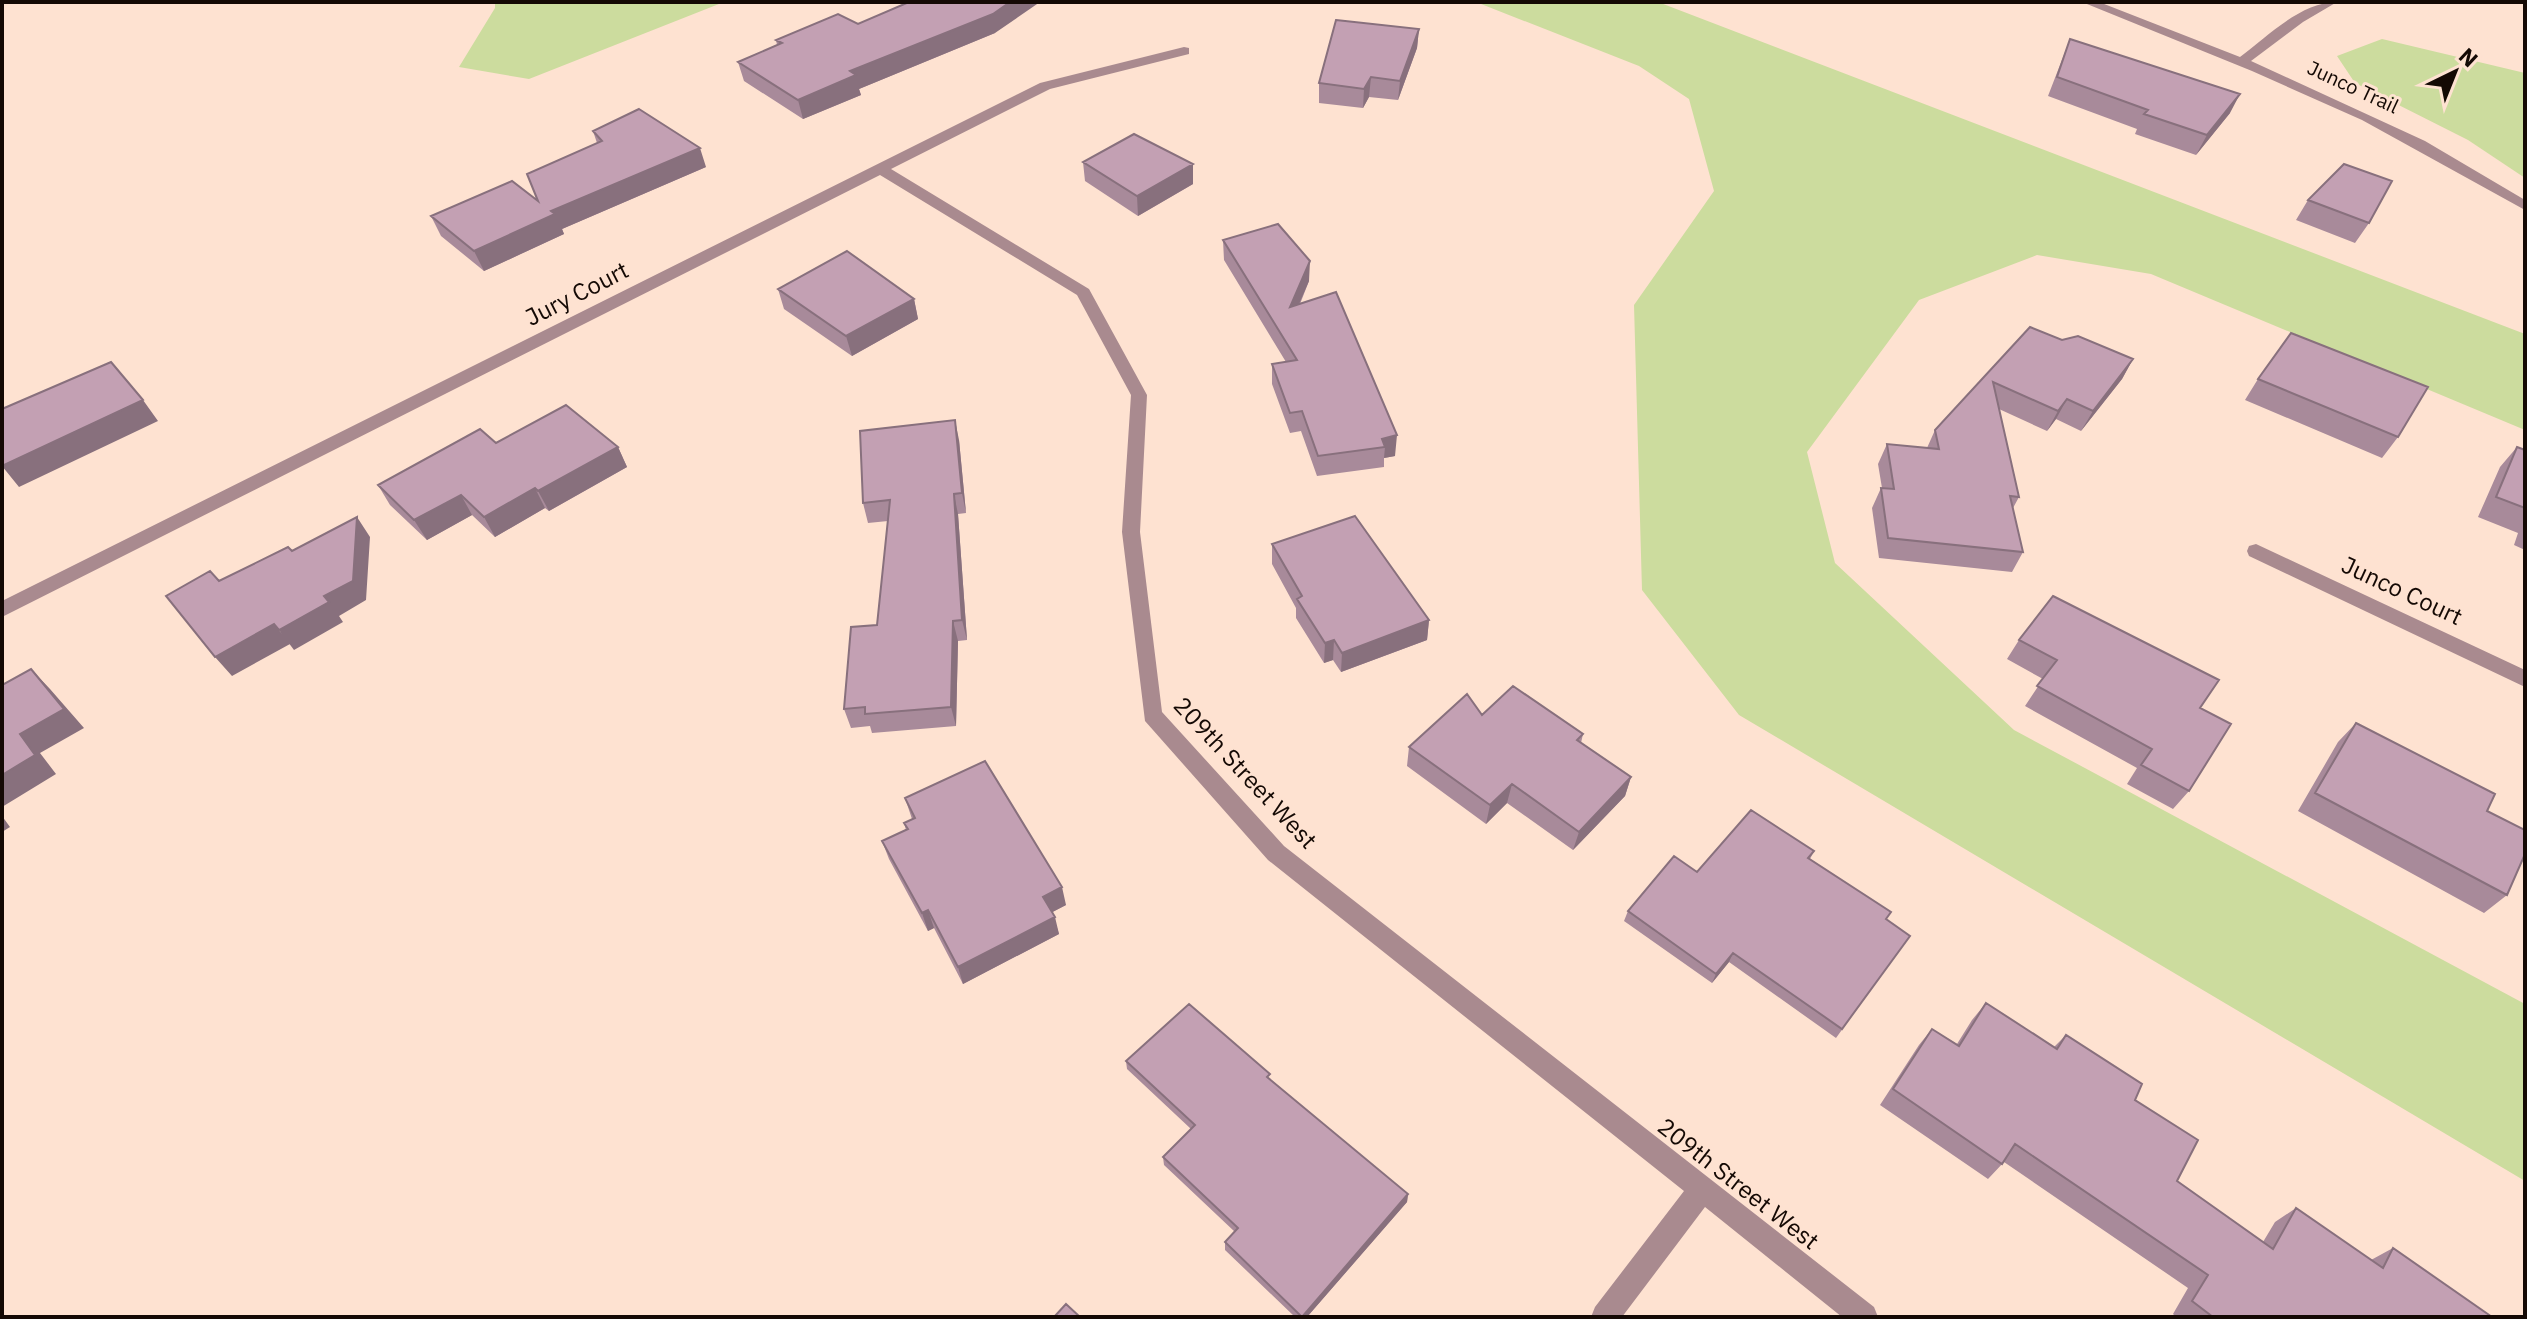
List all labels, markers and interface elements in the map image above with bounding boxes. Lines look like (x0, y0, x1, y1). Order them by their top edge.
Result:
north arrow (2415, 32, 2495, 112)
text: N (2453, 41, 2485, 73)
street label: Junco Trail (2303, 54, 2403, 119)
street label: Jury Court (519, 253, 634, 333)
street label: Junco Court (2337, 548, 2468, 632)
street label: 209th Street West (1167, 690, 1324, 855)
street label: 209th Street West (1651, 1110, 1826, 1256)

